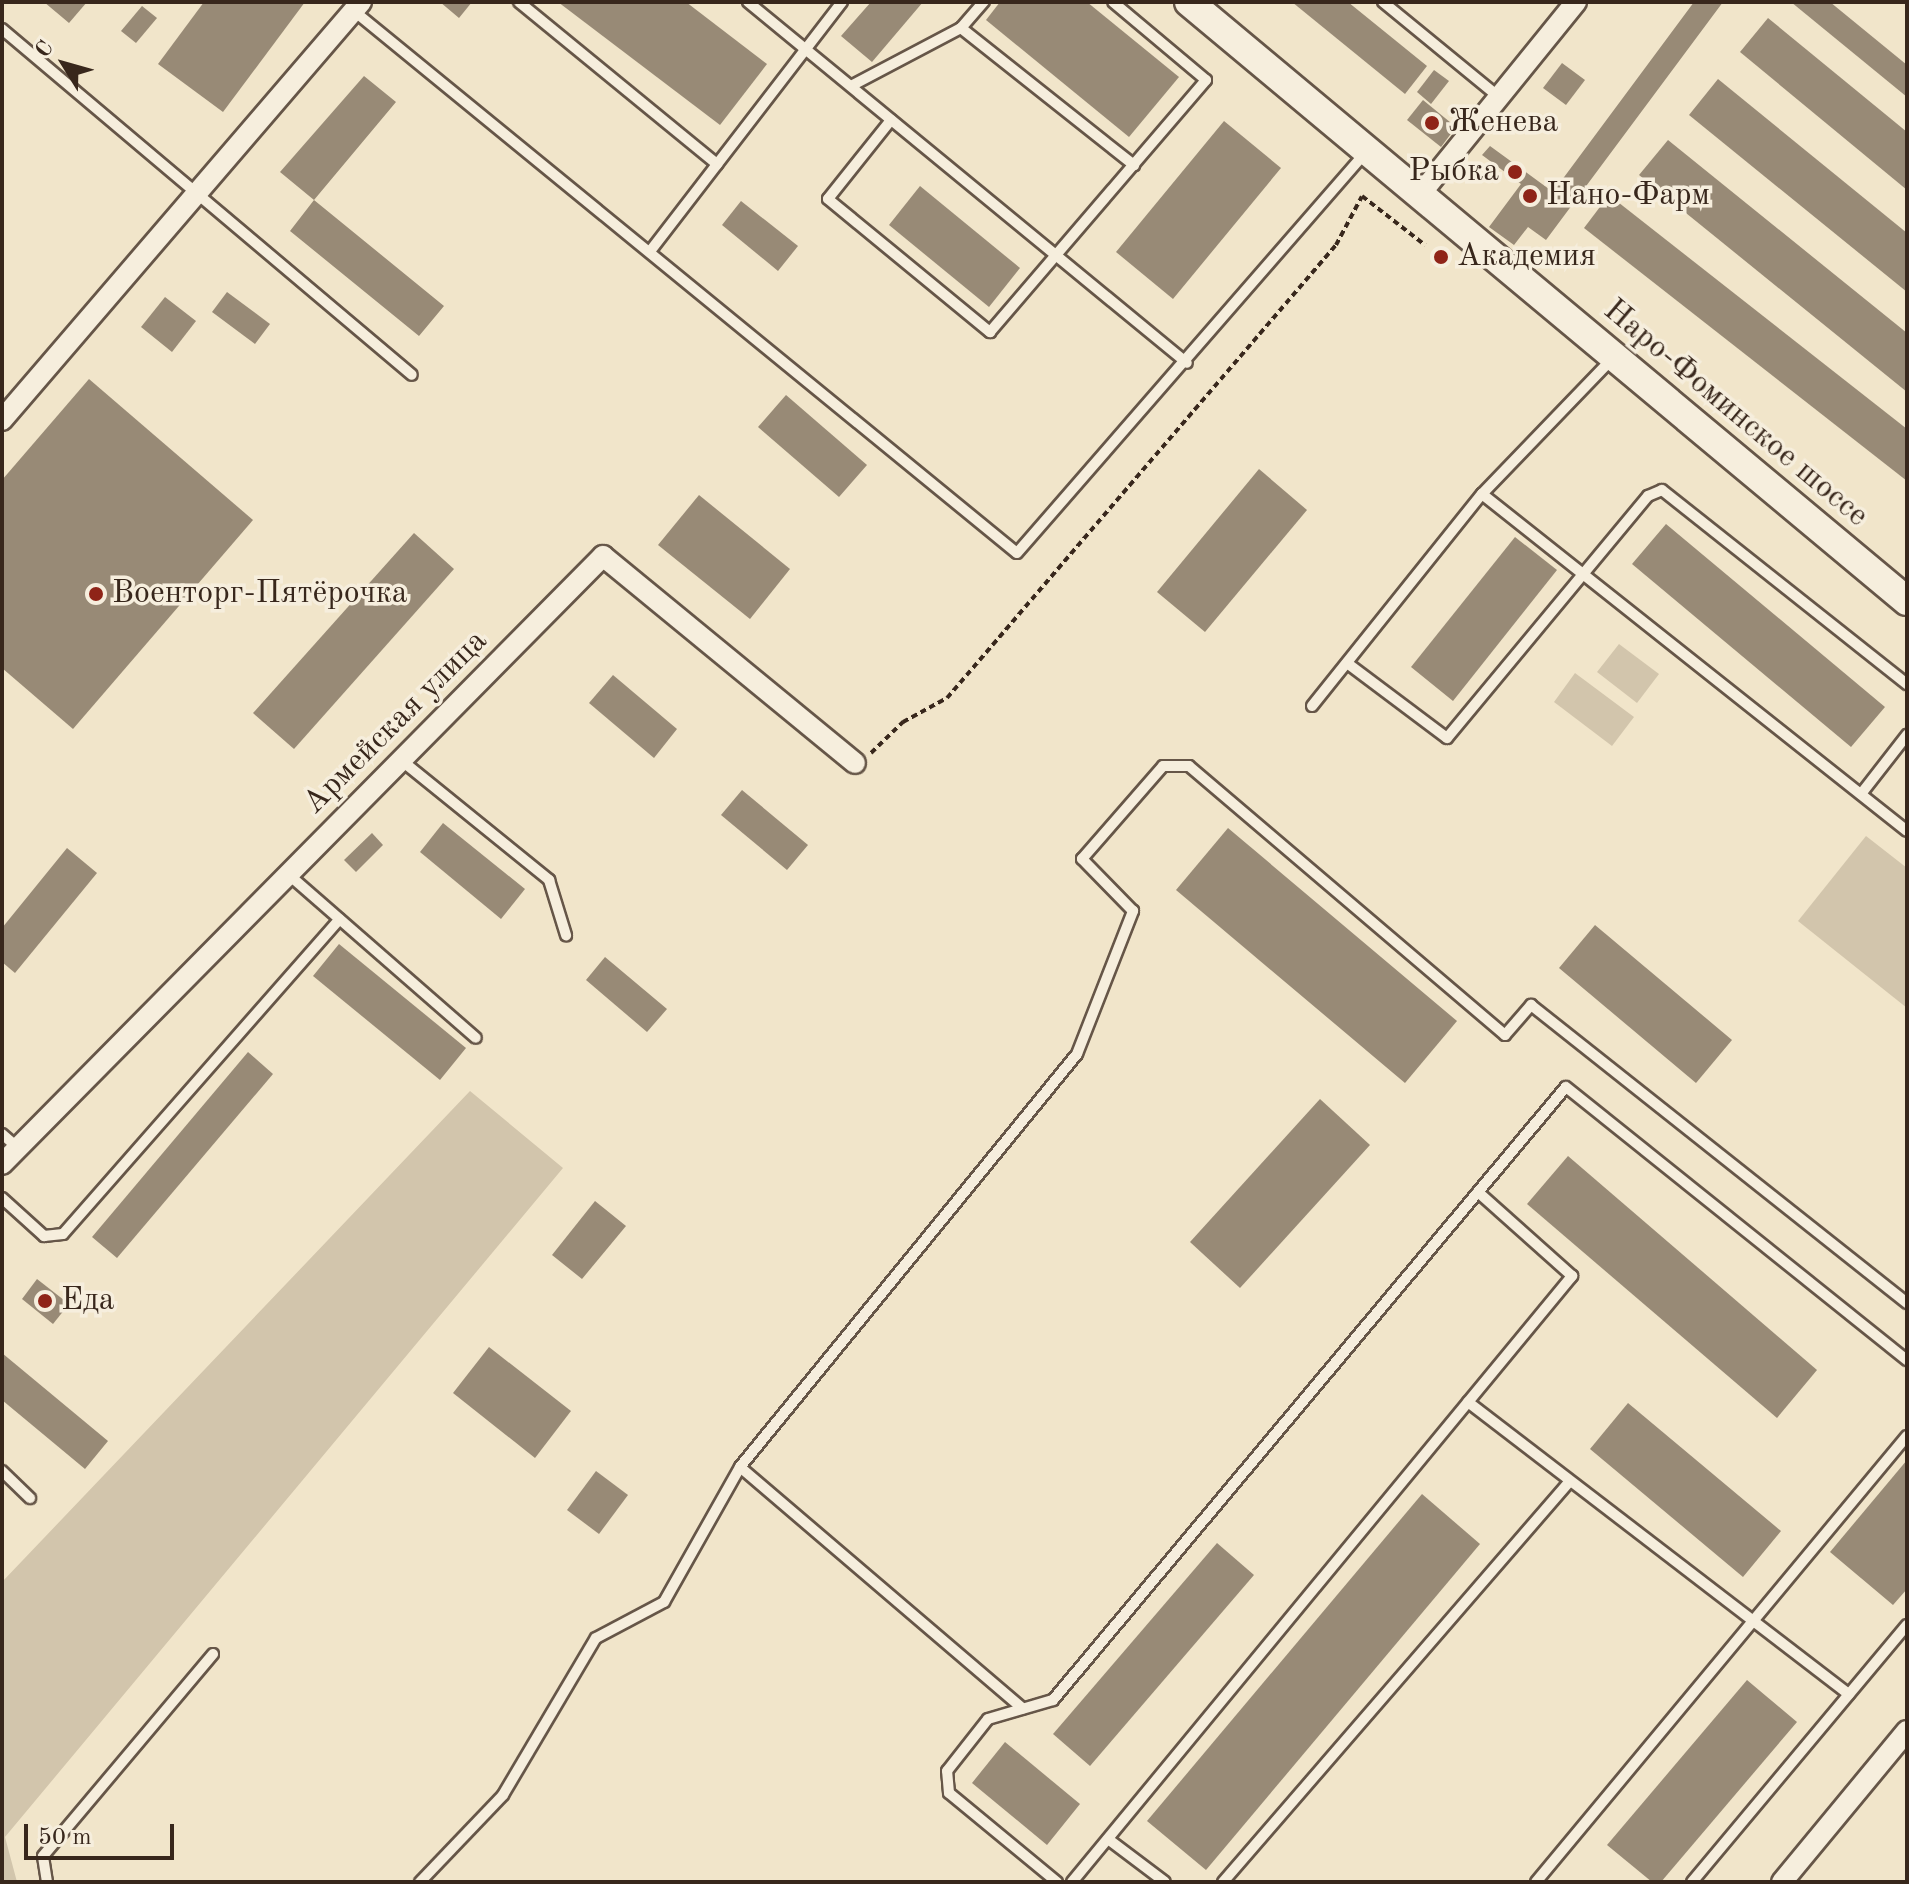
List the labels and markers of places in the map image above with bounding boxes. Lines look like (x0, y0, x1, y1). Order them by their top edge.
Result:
place label: Женева (1448, 104, 1558, 142)
marker: Женева (1423, 114, 1441, 132)
place label: Рыбка (1408, 153, 1499, 191)
marker: Рыбка (1506, 163, 1524, 181)
place label: Нано-Фарм (1546, 177, 1710, 215)
marker: Нано-Фарм (1521, 187, 1539, 205)
place label: Академия (1457, 238, 1596, 276)
marker: Академия (1432, 248, 1450, 266)
place label: Военторг-Пятёрочка (112, 575, 408, 613)
marker: Военторг-Пятёрочка (87, 585, 105, 603)
place label: Еда (61, 1282, 115, 1320)
marker: Еда (36, 1292, 54, 1310)

